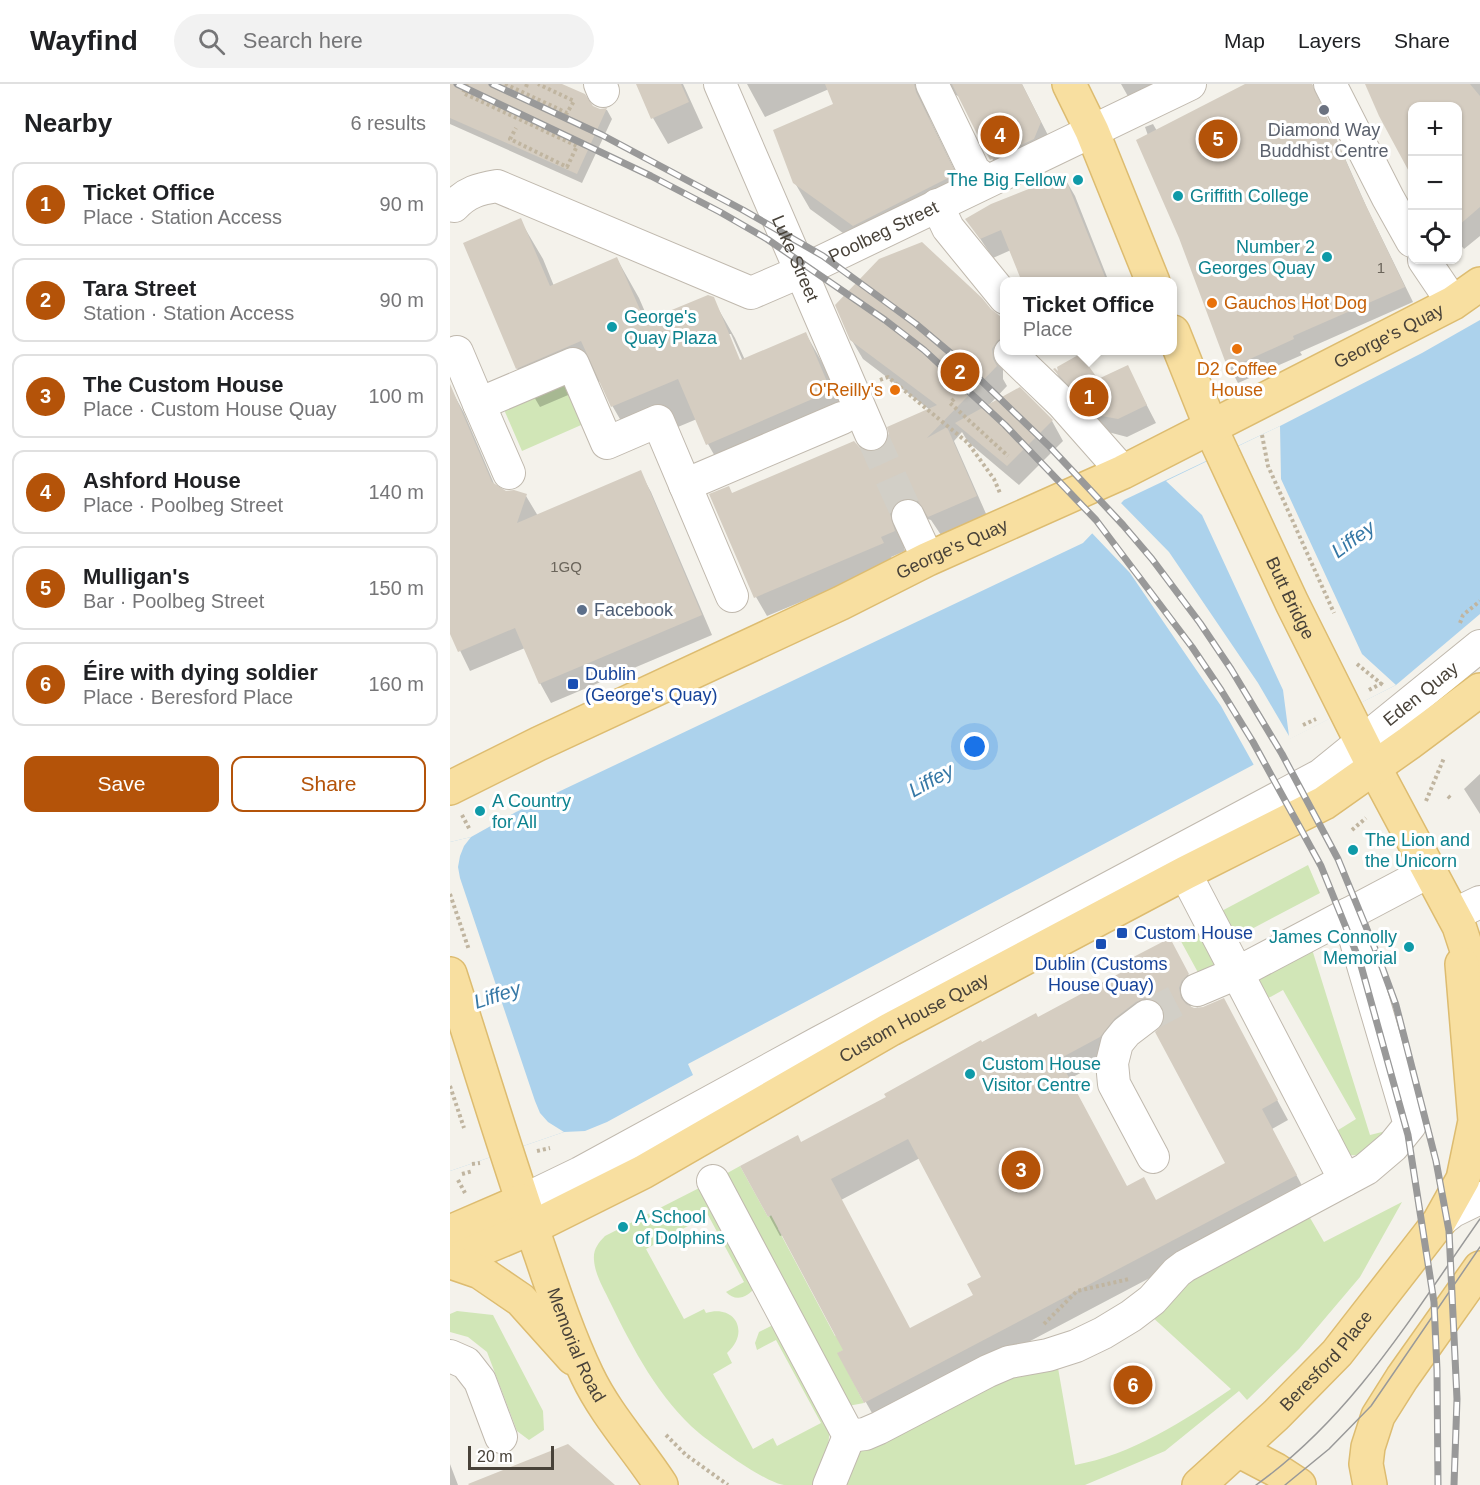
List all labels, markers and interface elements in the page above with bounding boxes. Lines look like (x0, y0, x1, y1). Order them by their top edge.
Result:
search box (174, 14, 594, 68)
text: Wayfind (30, 25, 138, 56)
icon: search (195, 25, 228, 58)
text: Search here (243, 28, 363, 53)
text: Map (1224, 29, 1265, 52)
text: Layers (1298, 29, 1361, 52)
text: Share (1394, 29, 1450, 52)
map controls (1408, 102, 1462, 264)
button: + (1408, 102, 1462, 156)
marker: Diamond Way Buddhist Centre (1317, 103, 1331, 117)
text: Nearby (24, 108, 112, 138)
text: 6 results (350, 112, 426, 134)
pin: 4 (980, 112, 1020, 158)
pin: 5 (1198, 116, 1238, 162)
place label: Diamond Way Buddhist Centre (1259, 120, 1389, 161)
button: − (1408, 156, 1462, 210)
place label: The Big Fellow (947, 170, 1067, 190)
marker: The Big Fellow (1071, 173, 1085, 187)
text: Ticket Office (83, 180, 215, 205)
place label: Griffith College (1190, 186, 1309, 206)
marker: Griffith College (1171, 189, 1185, 203)
text: 1 (40, 193, 51, 215)
text: 90 m (380, 193, 424, 215)
street label: Poolbeg Street (825, 197, 941, 267)
text: Place · Station Access (83, 206, 282, 228)
button: locate (1408, 210, 1462, 264)
street label: Luke Street (768, 212, 823, 305)
place label: Number 2 Georges Quay (1198, 237, 1315, 278)
marker: Number 2 Georges Quay (1320, 250, 1334, 264)
house number: 1 (1377, 259, 1385, 276)
text: Tara Street (83, 276, 196, 301)
popup (1000, 277, 1177, 355)
text: 2 (40, 289, 51, 311)
text: 90 m (380, 289, 424, 311)
text: Ticket Office (1023, 292, 1154, 317)
place label: Gauchos Hot Dog (1224, 293, 1367, 313)
marker: Gauchos Hot Dog (1205, 296, 1219, 310)
street label: George's Quay (1330, 300, 1447, 372)
text: Station · Station Access (83, 302, 294, 324)
place label: George's Quay Plaza (624, 307, 718, 348)
text: Place (1023, 318, 1073, 340)
marker: George's Quay Plaza (605, 320, 619, 334)
marker: D2 Coffee House (1230, 342, 1244, 356)
pin: 2 (940, 350, 980, 394)
place label: D2 Coffee House (1197, 359, 1277, 400)
text: The Custom House (83, 372, 283, 397)
pin: 1 (1070, 374, 1108, 420)
place label: O'Reilly's (809, 380, 883, 400)
marker: O'Reilly's (888, 383, 902, 397)
text: 3 (40, 385, 51, 407)
text: 100 m (368, 385, 424, 407)
text: Place · Custom House Quay (83, 398, 336, 420)
text: Ashford House (83, 468, 241, 493)
text: 4 (40, 481, 51, 503)
text: 140 m (368, 481, 424, 503)
text: Place · Poolbeg Street (83, 494, 283, 516)
street label: George's Quay (893, 515, 1011, 583)
water label: Liffey (1327, 515, 1380, 562)
street label: Butt Bridge (1262, 554, 1319, 643)
house number: 1GQ (550, 558, 582, 575)
text: Mulligan's (83, 564, 190, 589)
text: 5 (40, 577, 51, 599)
text: 150 m (368, 577, 424, 599)
text: Bar · Poolbeg Street (83, 590, 264, 612)
place label: Facebook (594, 600, 674, 620)
marker: Facebook (575, 603, 589, 617)
street label: Eden Quay (1379, 658, 1462, 730)
text: Éire with dying soldier (83, 660, 318, 685)
place label: Dublin (George's Quay) (585, 664, 718, 705)
text: 6 (40, 673, 51, 695)
text: 160 m (368, 673, 424, 695)
marker: Dublin (George's Quay) (566, 677, 580, 691)
text: Place · Beresford Place (83, 686, 293, 708)
your location (960, 732, 989, 761)
button: Save (24, 756, 219, 812)
button: Share (231, 756, 426, 812)
water label: Liffey (905, 758, 958, 801)
place label: A Country for All (492, 791, 571, 832)
marker: A Country for All (473, 804, 487, 818)
place label: The Lion and the Unicorn (1365, 830, 1470, 871)
marker: The Lion and the Unicorn (1346, 843, 1360, 857)
place label: Custom House (1134, 923, 1253, 943)
marker: Custom House (1115, 926, 1129, 940)
place label: James Connolly Memorial (1269, 927, 1397, 968)
marker: Dublin (Customs House Quay) (1094, 937, 1108, 951)
marker: James Connolly Memorial (1402, 940, 1416, 954)
place label: Dublin (Customs House Quay) (1034, 954, 1168, 995)
street label: Custom House Quay (836, 969, 992, 1067)
water label: Liffey (471, 977, 524, 1013)
place label: Custom House Visitor Centre (982, 1054, 1101, 1095)
marker: Custom House Visitor Centre (963, 1067, 977, 1081)
pin: 3 (1002, 1148, 1040, 1192)
place label: A School of Dolphins (635, 1207, 725, 1248)
marker: A School of Dolphins (616, 1220, 630, 1234)
street label: Memorial Road (543, 1285, 610, 1406)
street label: Beresford Place (1276, 1307, 1376, 1415)
pin: 6 (1114, 1362, 1152, 1408)
scale bar (468, 1443, 554, 1470)
text: 20 m (477, 1448, 513, 1465)

